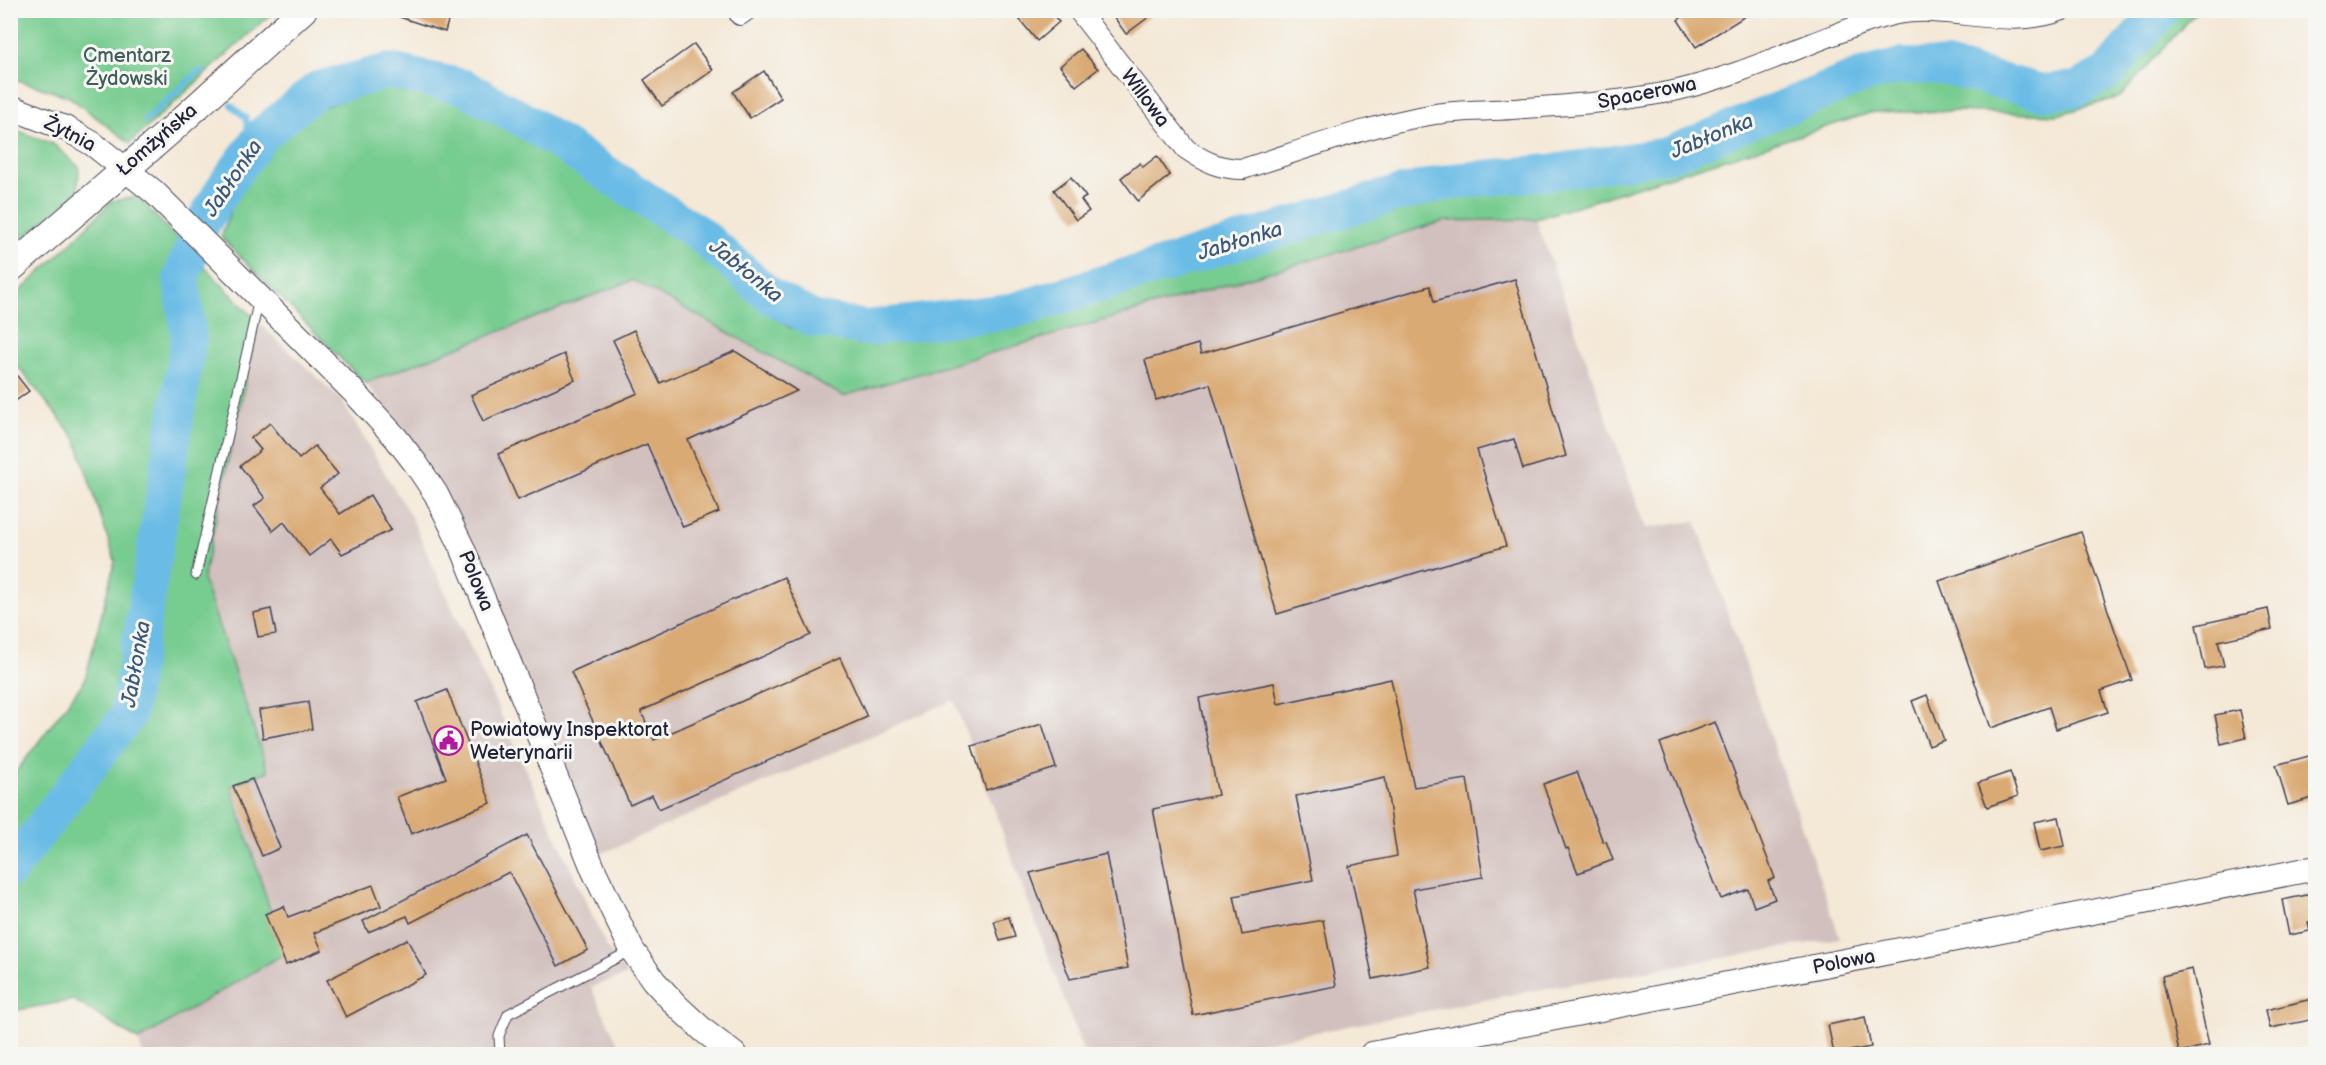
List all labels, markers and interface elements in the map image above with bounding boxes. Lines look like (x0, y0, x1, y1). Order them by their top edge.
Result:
park label: Cmentarz Żydowski (83, 44, 171, 91)
street label: Willowa (1115, 64, 1175, 132)
street label: Spacerowa (1596, 72, 1698, 114)
street label: Łomżyńska (112, 98, 202, 182)
water label: Jabłonka (1666, 108, 1757, 164)
street label: Żytnia (39, 110, 100, 157)
water label: Jabłonka (198, 135, 268, 222)
water label: Jabłonka (1194, 216, 1285, 266)
water label: Jabłonka (704, 233, 788, 308)
street label: Polowa (453, 547, 499, 615)
water label: Jabłonka (116, 619, 156, 710)
place label: Powiatowy Inspektorat Weterynarii (470, 718, 669, 765)
public building icon: Powiatowy Inspektorat Weterynarii (433, 725, 465, 757)
street label: Polowa (1811, 944, 1877, 980)

